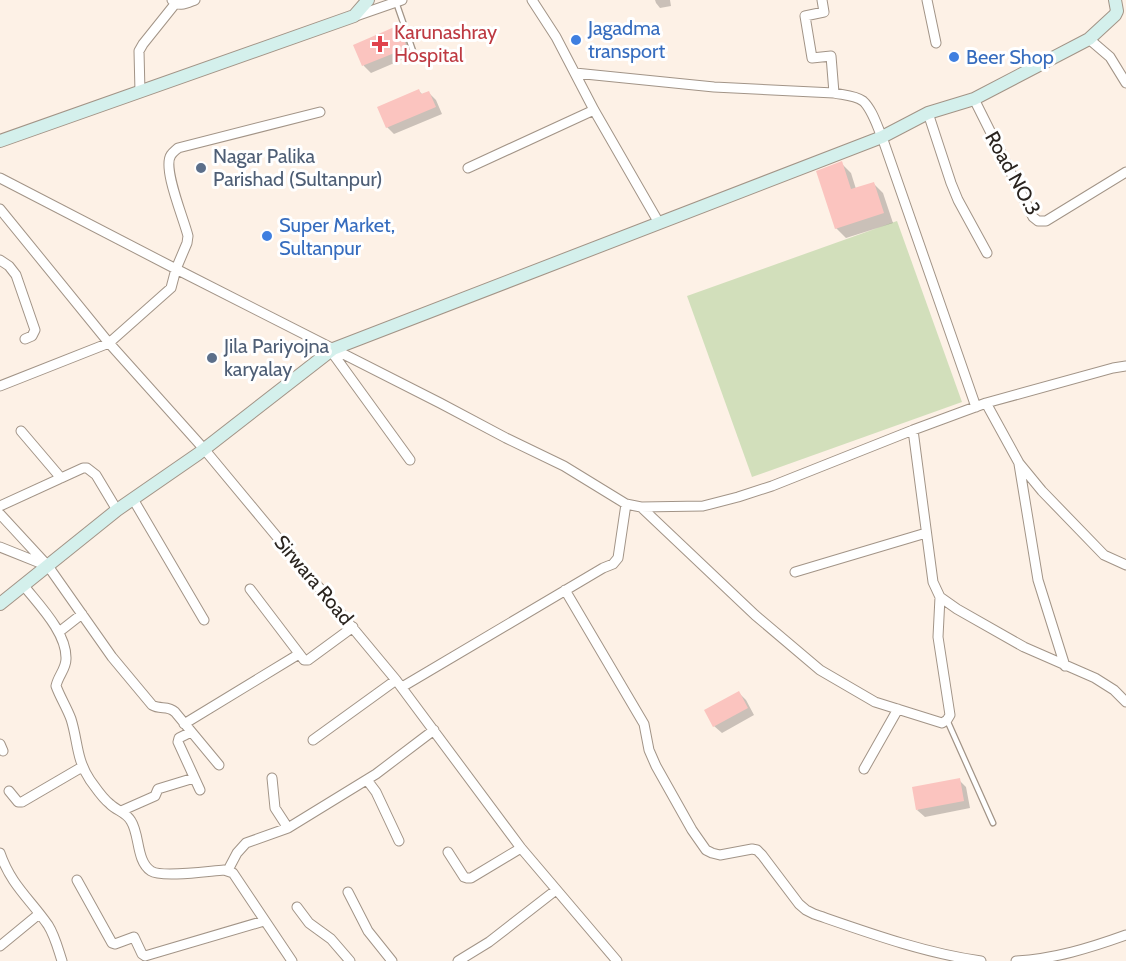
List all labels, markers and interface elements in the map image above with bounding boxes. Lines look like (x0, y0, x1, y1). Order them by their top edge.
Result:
place label: Jagadma transport (587, 16, 665, 63)
place label: Karunashray Hospital (394, 20, 497, 67)
marker: Jagadma transport (569, 33, 583, 47)
marker: Karunashray Hospital (371, 35, 389, 53)
place label: Beer Shop (966, 45, 1054, 69)
marker: Beer Shop (947, 50, 961, 64)
street label: Road NO.3 (980, 127, 1046, 219)
place label: Nagar Palika Parishad (Sultanpur) (213, 144, 383, 191)
marker: Nagar Palika Parishad (Sultanpur) (194, 161, 208, 175)
place label: Super Market, Sultanpur (279, 213, 395, 260)
marker: Super Market, Sultanpur (260, 229, 274, 243)
place label: Jila Pariyojna karyalay (223, 334, 330, 381)
marker: Jila Pariyojna karyalay (205, 351, 219, 365)
street label: Sirwara Road (270, 530, 358, 630)

